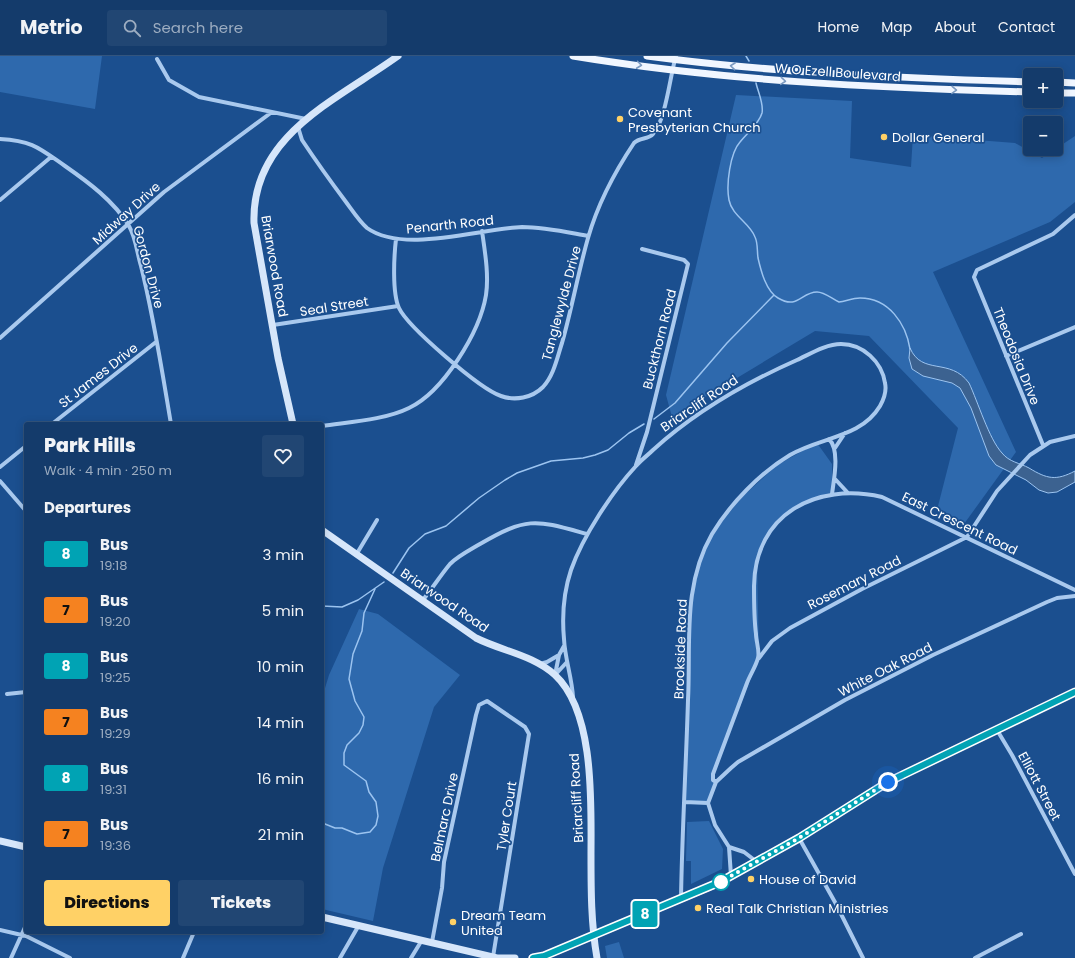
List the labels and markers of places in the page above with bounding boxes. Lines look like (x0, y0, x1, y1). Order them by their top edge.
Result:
place label: Covenant Presbyterian Church (628, 103, 760, 137)
marker: Covenant Presbyterian Church (615, 114, 625, 124)
place label: Dollar General (892, 128, 984, 147)
marker: Dollar General (879, 132, 889, 142)
place label: House of David (759, 870, 856, 889)
unlabelled marker (712, 873, 730, 891)
marker: House of David (746, 874, 756, 884)
place label: Real Talk Christian Ministries (706, 899, 889, 918)
marker: Real Talk Christian Ministries (693, 903, 703, 913)
place label: Dream Team United (461, 906, 546, 940)
marker: Dream Team United (448, 917, 458, 927)

